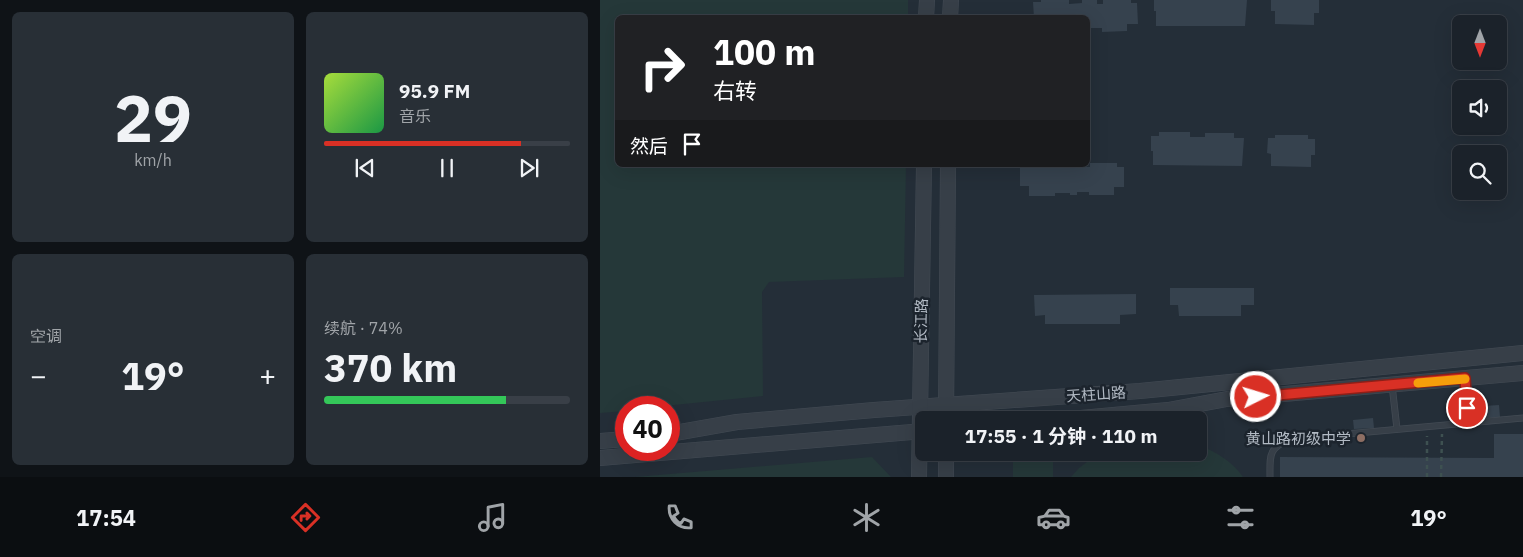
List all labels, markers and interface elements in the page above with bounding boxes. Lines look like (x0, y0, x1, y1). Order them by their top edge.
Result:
north arrow (1452, 15, 1508, 70)
map controls (1452, 15, 1507, 200)
text: 100 m (713, 29, 816, 75)
icon: right (630, 35, 695, 100)
text: 29 (114, 75, 192, 160)
text: 右转 (713, 76, 757, 105)
text: 95.9 FM (399, 79, 470, 103)
button: sound (1452, 80, 1507, 135)
text: 音乐 (399, 106, 431, 126)
icon: arrive (678, 130, 706, 158)
text: 然后 (630, 134, 668, 158)
button: search (1452, 145, 1507, 200)
text: km/h (134, 150, 172, 170)
icon: previous (351, 154, 379, 182)
icon: pause (433, 154, 461, 182)
icon: next (515, 154, 543, 182)
street label: 长江路 (911, 298, 931, 344)
text: 续航 · 74% (324, 318, 403, 338)
text: 空调 (30, 326, 62, 346)
text: 370 km (324, 343, 457, 392)
text: 19° (121, 351, 185, 400)
text: − (30, 357, 47, 394)
text: + (259, 357, 276, 394)
position arrow (1229, 370, 1281, 422)
street label: 天柱山路 (1065, 382, 1127, 406)
pin (1446, 387, 1488, 429)
icon: arrive (1453, 394, 1481, 422)
speed limit sign: 40 (615, 396, 680, 461)
text: 17:55 · 1 分钟 · 110 m (965, 424, 1157, 448)
place label: 黄山路初级中学 (1246, 429, 1351, 448)
marker: 黄山路初级中学 (1355, 432, 1367, 444)
icon: directions (288, 500, 323, 535)
icon: music (475, 500, 510, 535)
icon: phone (662, 500, 697, 535)
icon: climate (849, 500, 884, 535)
icon: car (1036, 500, 1071, 535)
icon: filters (1223, 500, 1258, 535)
text: 17:54 (76, 503, 136, 532)
text: 19° (1410, 503, 1447, 532)

